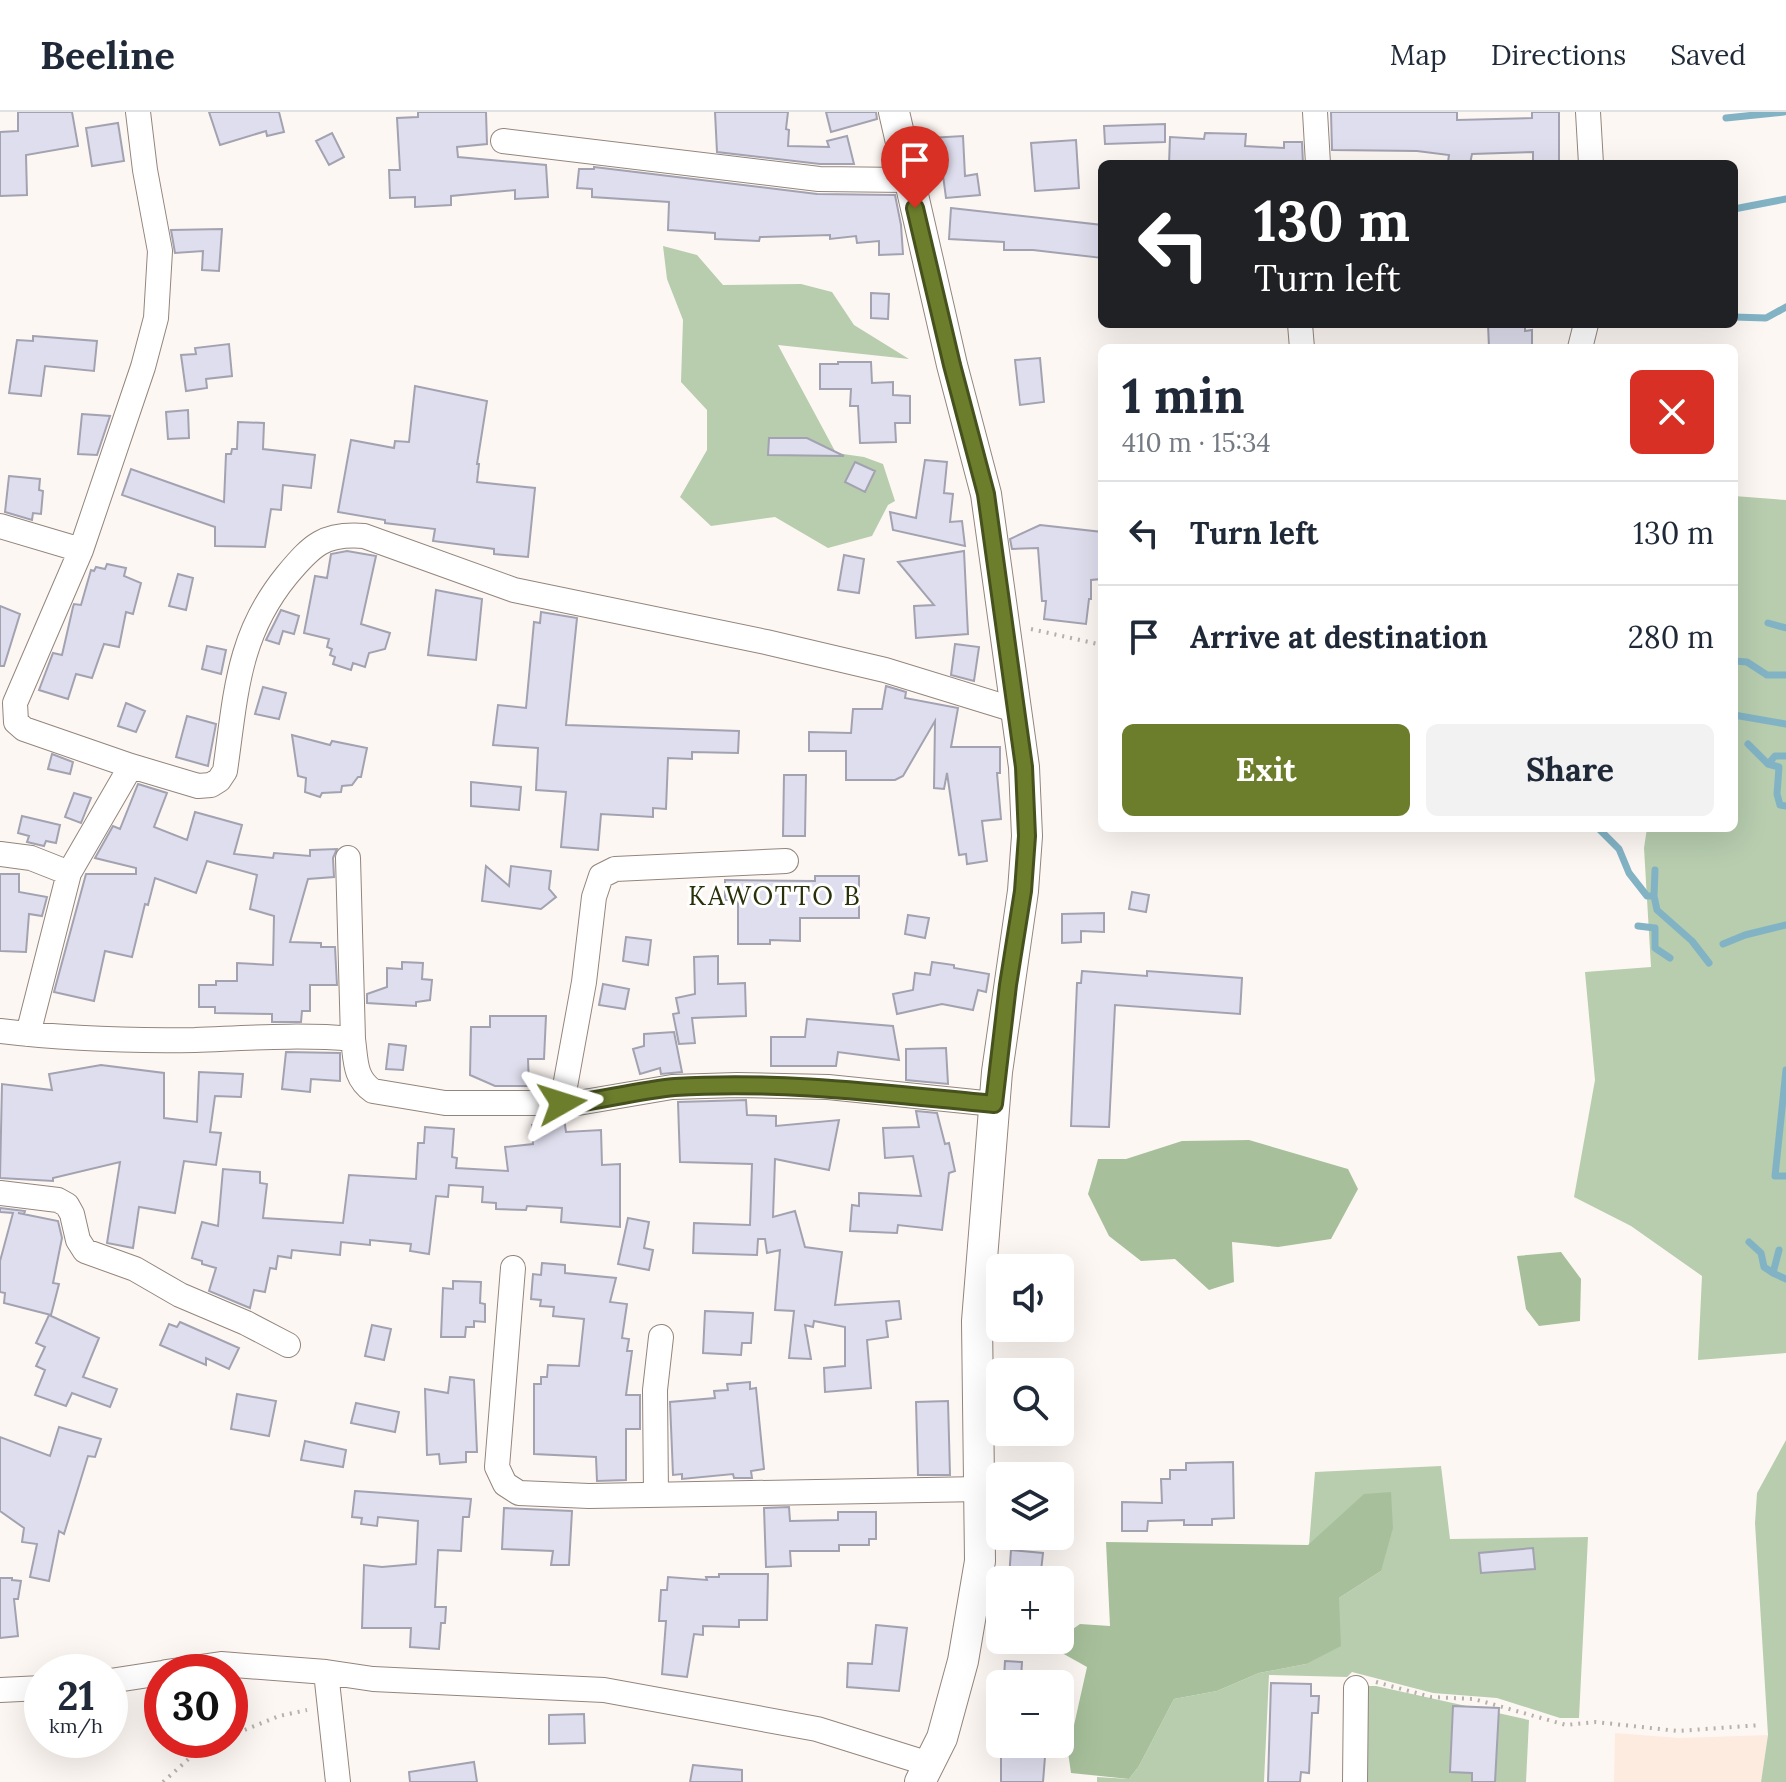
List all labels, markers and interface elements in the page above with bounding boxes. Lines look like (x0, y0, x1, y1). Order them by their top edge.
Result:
text: Beeline (40, 31, 175, 79)
text: Map (1390, 37, 1447, 73)
text: Directions (1491, 37, 1626, 73)
text: Saved (1670, 37, 1746, 73)
pin (881, 126, 949, 208)
icon: arrive (893, 138, 937, 182)
text: 130 m (1254, 185, 1410, 256)
icon: left (1122, 192, 1226, 296)
text: Turn left (1254, 255, 1401, 301)
text: 1 min (1122, 365, 1245, 426)
button: close (1630, 370, 1714, 454)
text: 410 m · 15:34 (1122, 426, 1271, 459)
icon: left (1122, 511, 1166, 555)
text: Turn left (1190, 514, 1318, 552)
text: 130 m (1633, 514, 1714, 552)
icon: arrive (1122, 615, 1166, 659)
text: Arrive at destination (1190, 618, 1488, 656)
text: 280 m (1628, 618, 1714, 656)
button: Exit (1122, 724, 1410, 816)
button: Share (1426, 724, 1714, 816)
district label: KAWOTTO B (688, 879, 862, 912)
position arrow (520, 1061, 604, 1145)
map controls (986, 1254, 1074, 1758)
button: sound (986, 1254, 1074, 1342)
button: search (986, 1358, 1074, 1446)
button: layers (986, 1462, 1074, 1550)
button: + (986, 1566, 1074, 1654)
speed limit sign: 30 (144, 1654, 248, 1758)
text: 21 (57, 1670, 95, 1721)
button: − (986, 1670, 1074, 1758)
text: km/h (49, 1713, 103, 1738)

